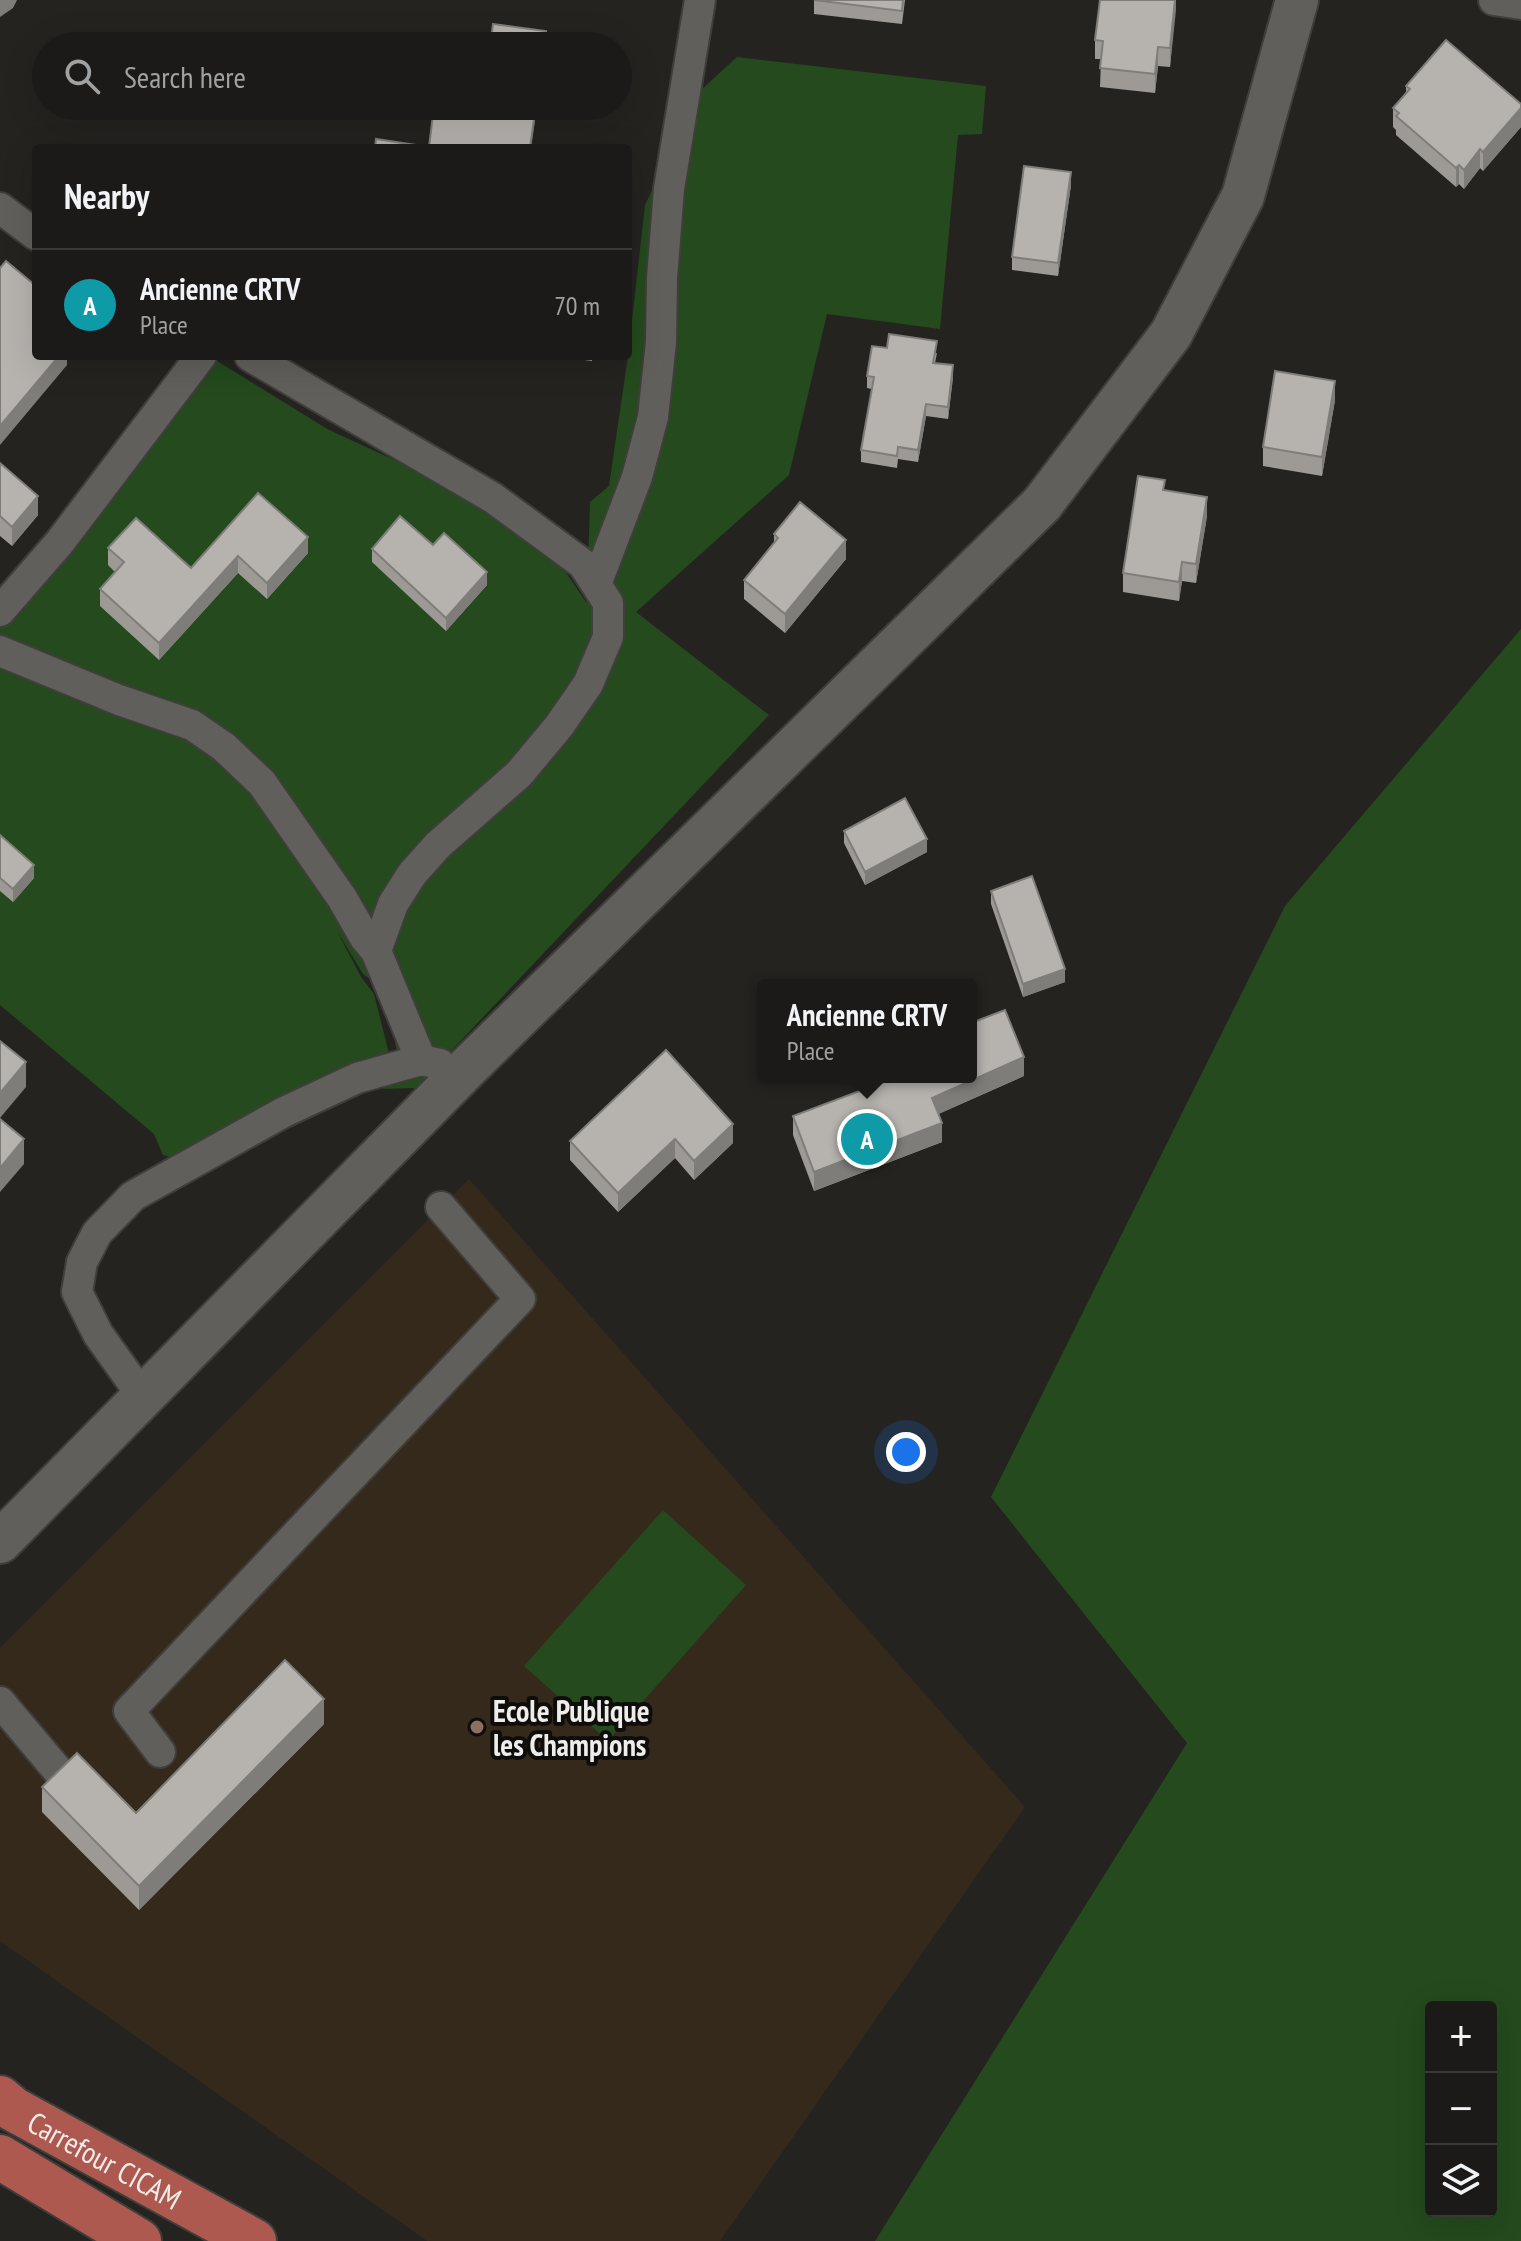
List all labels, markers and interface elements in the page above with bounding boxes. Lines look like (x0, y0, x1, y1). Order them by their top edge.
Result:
search box (32, 32, 632, 120)
icon: search (60, 54, 104, 98)
text: Search here (124, 57, 246, 96)
text: Nearby (64, 174, 149, 218)
text: Ancienne CRTV (140, 269, 300, 308)
text: A (83, 289, 97, 322)
text: 70 m (554, 289, 600, 322)
text: Place (140, 308, 188, 341)
popup (757, 979, 977, 1083)
text: Ancienne CRTV (787, 995, 947, 1034)
text: Place (787, 1034, 835, 1067)
pin: A (841, 1109, 893, 1169)
your location (886, 1432, 926, 1472)
place label: Ecole Publique les Champions (493, 1691, 649, 1764)
marker: Ecole Publique les Champions (468, 1718, 486, 1736)
map controls (1425, 2001, 1497, 2217)
button: + (1425, 2001, 1497, 2073)
button: − (1425, 2073, 1497, 2145)
street label: Carrefour CICAM (21, 2102, 189, 2217)
button: layers (1425, 2145, 1497, 2217)

